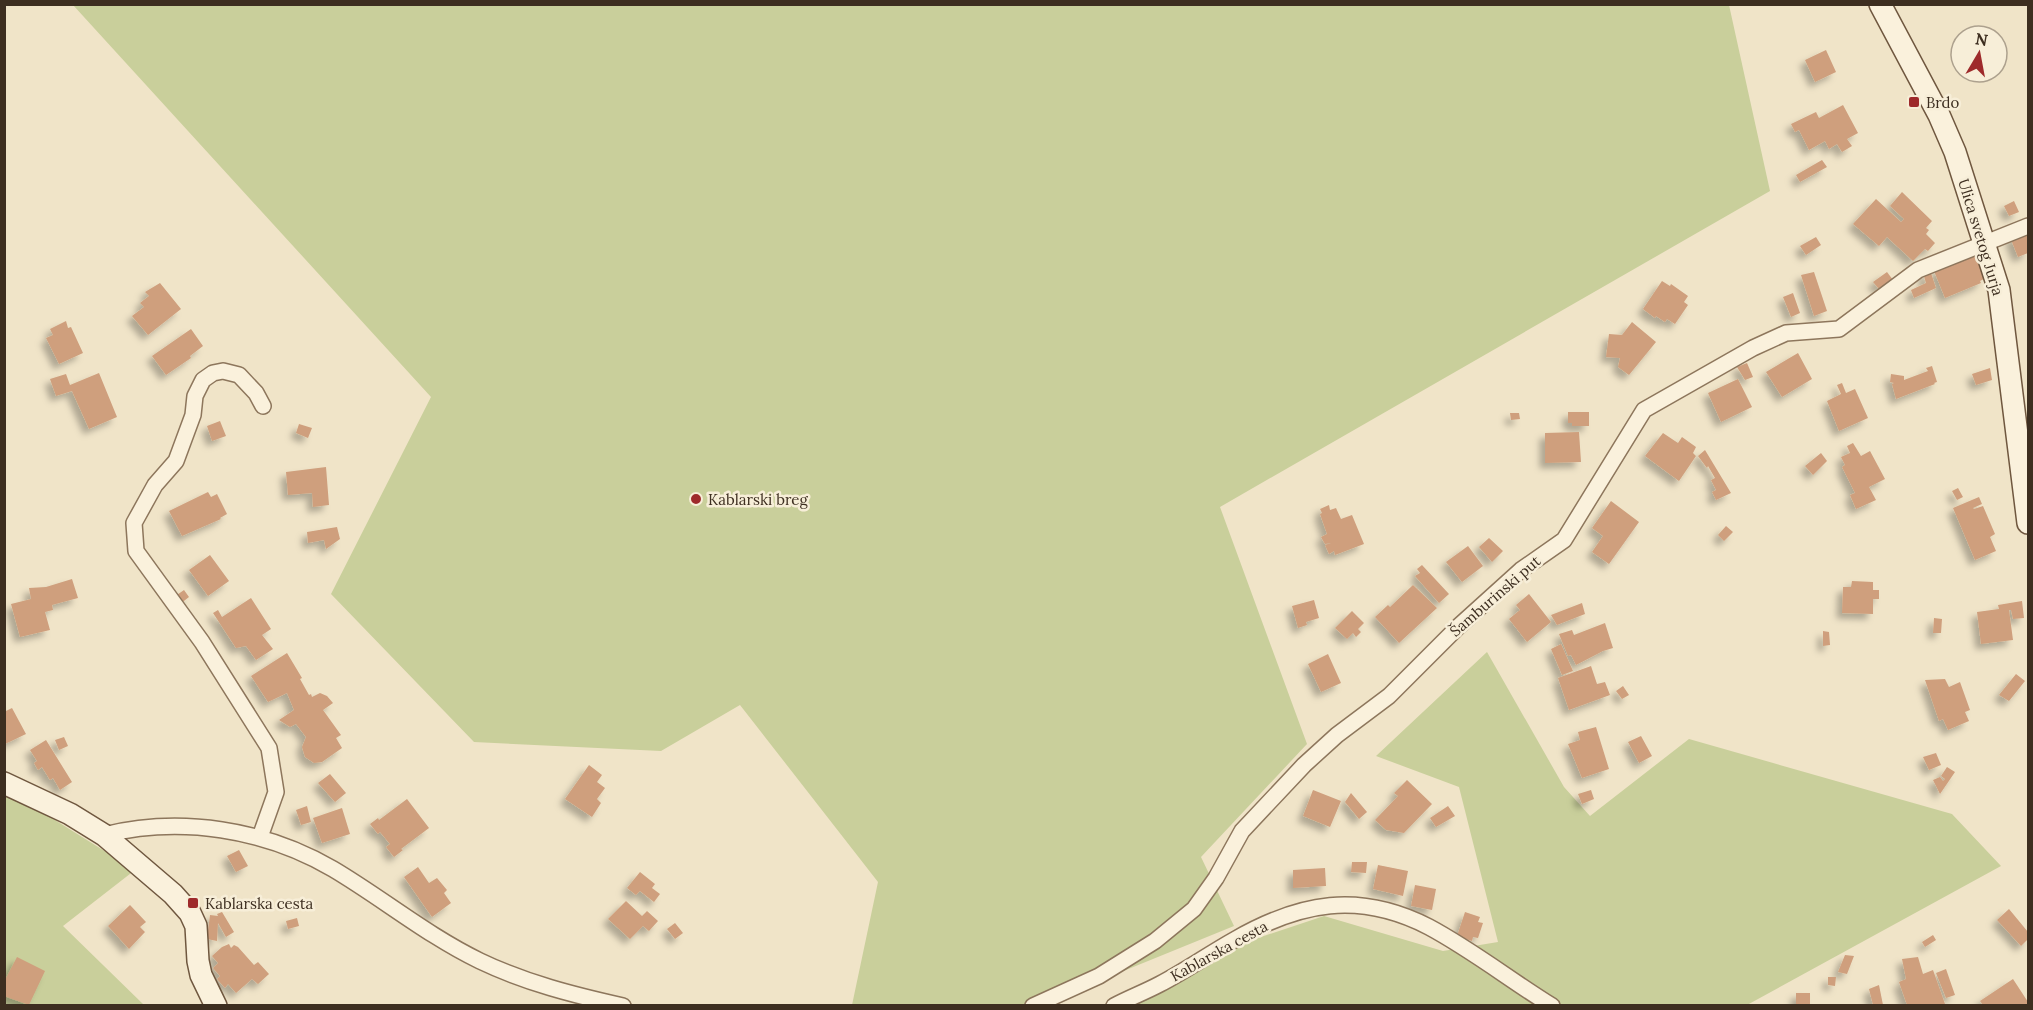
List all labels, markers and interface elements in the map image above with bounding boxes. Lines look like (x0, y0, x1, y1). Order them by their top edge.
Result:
north arrow (1949, 24, 2009, 84)
text: N (1974, 28, 1989, 50)
place label: Brdo (1926, 93, 1960, 112)
marker: Brdo (1907, 95, 1921, 109)
street label: Ulica svetog Jurja (1954, 176, 2008, 298)
place label: Kablarski breg (708, 490, 808, 509)
marker: Kablarski breg (689, 492, 703, 506)
street label: Šamburinski put (1446, 551, 1544, 641)
place label: Kablarska cesta (205, 894, 314, 913)
marker: Kablarska cesta (186, 896, 200, 910)
street label: Kablarska cesta (1167, 916, 1271, 986)

